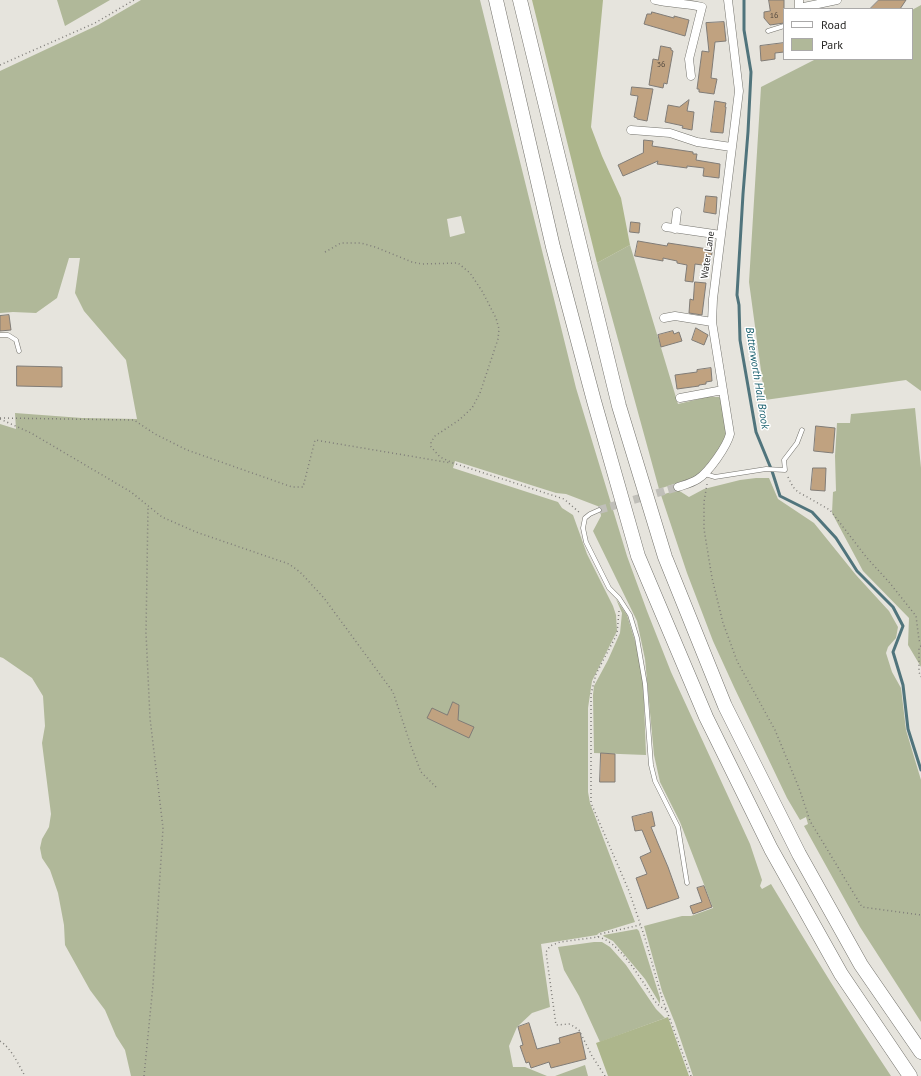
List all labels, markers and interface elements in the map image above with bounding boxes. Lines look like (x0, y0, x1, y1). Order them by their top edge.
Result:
legend (783, 8, 913, 60)
house number: 16 (770, 11, 778, 21)
text: Road (821, 17, 846, 32)
text: Park (821, 37, 843, 52)
house number: 36 (657, 60, 665, 70)
street label: Water Lane (699, 231, 717, 279)
water label: Butterworth Hall Brook (742, 326, 772, 430)

